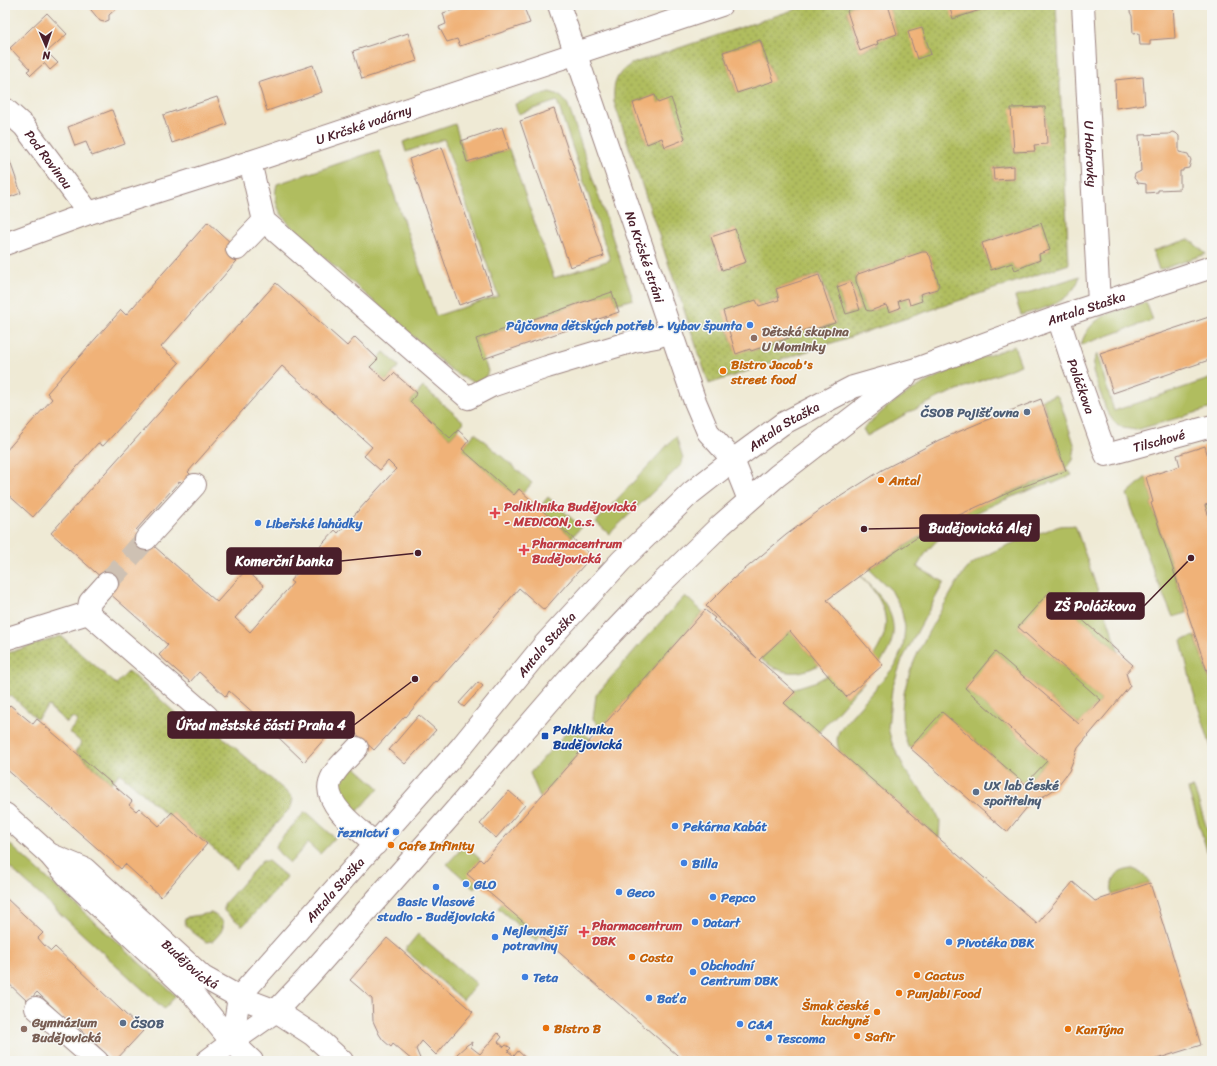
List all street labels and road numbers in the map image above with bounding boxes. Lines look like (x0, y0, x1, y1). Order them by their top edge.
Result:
street label: U Krčské vodárny (313, 98, 415, 151)
street label: U Habrovky (1077, 120, 1104, 188)
street label: Pod Rovinou (18, 125, 78, 194)
street label: Na Krčské stráni (618, 208, 671, 306)
street label: Antala Staška (1043, 285, 1129, 332)
street label: Poláčkova (1060, 355, 1102, 418)
street label: Antala Staška (742, 395, 824, 458)
street label: Tilschové (1130, 423, 1188, 459)
street label: Antala Staška (510, 606, 582, 683)
street label: Antala Staška (299, 851, 371, 928)
street label: Budějovická (156, 933, 223, 996)

